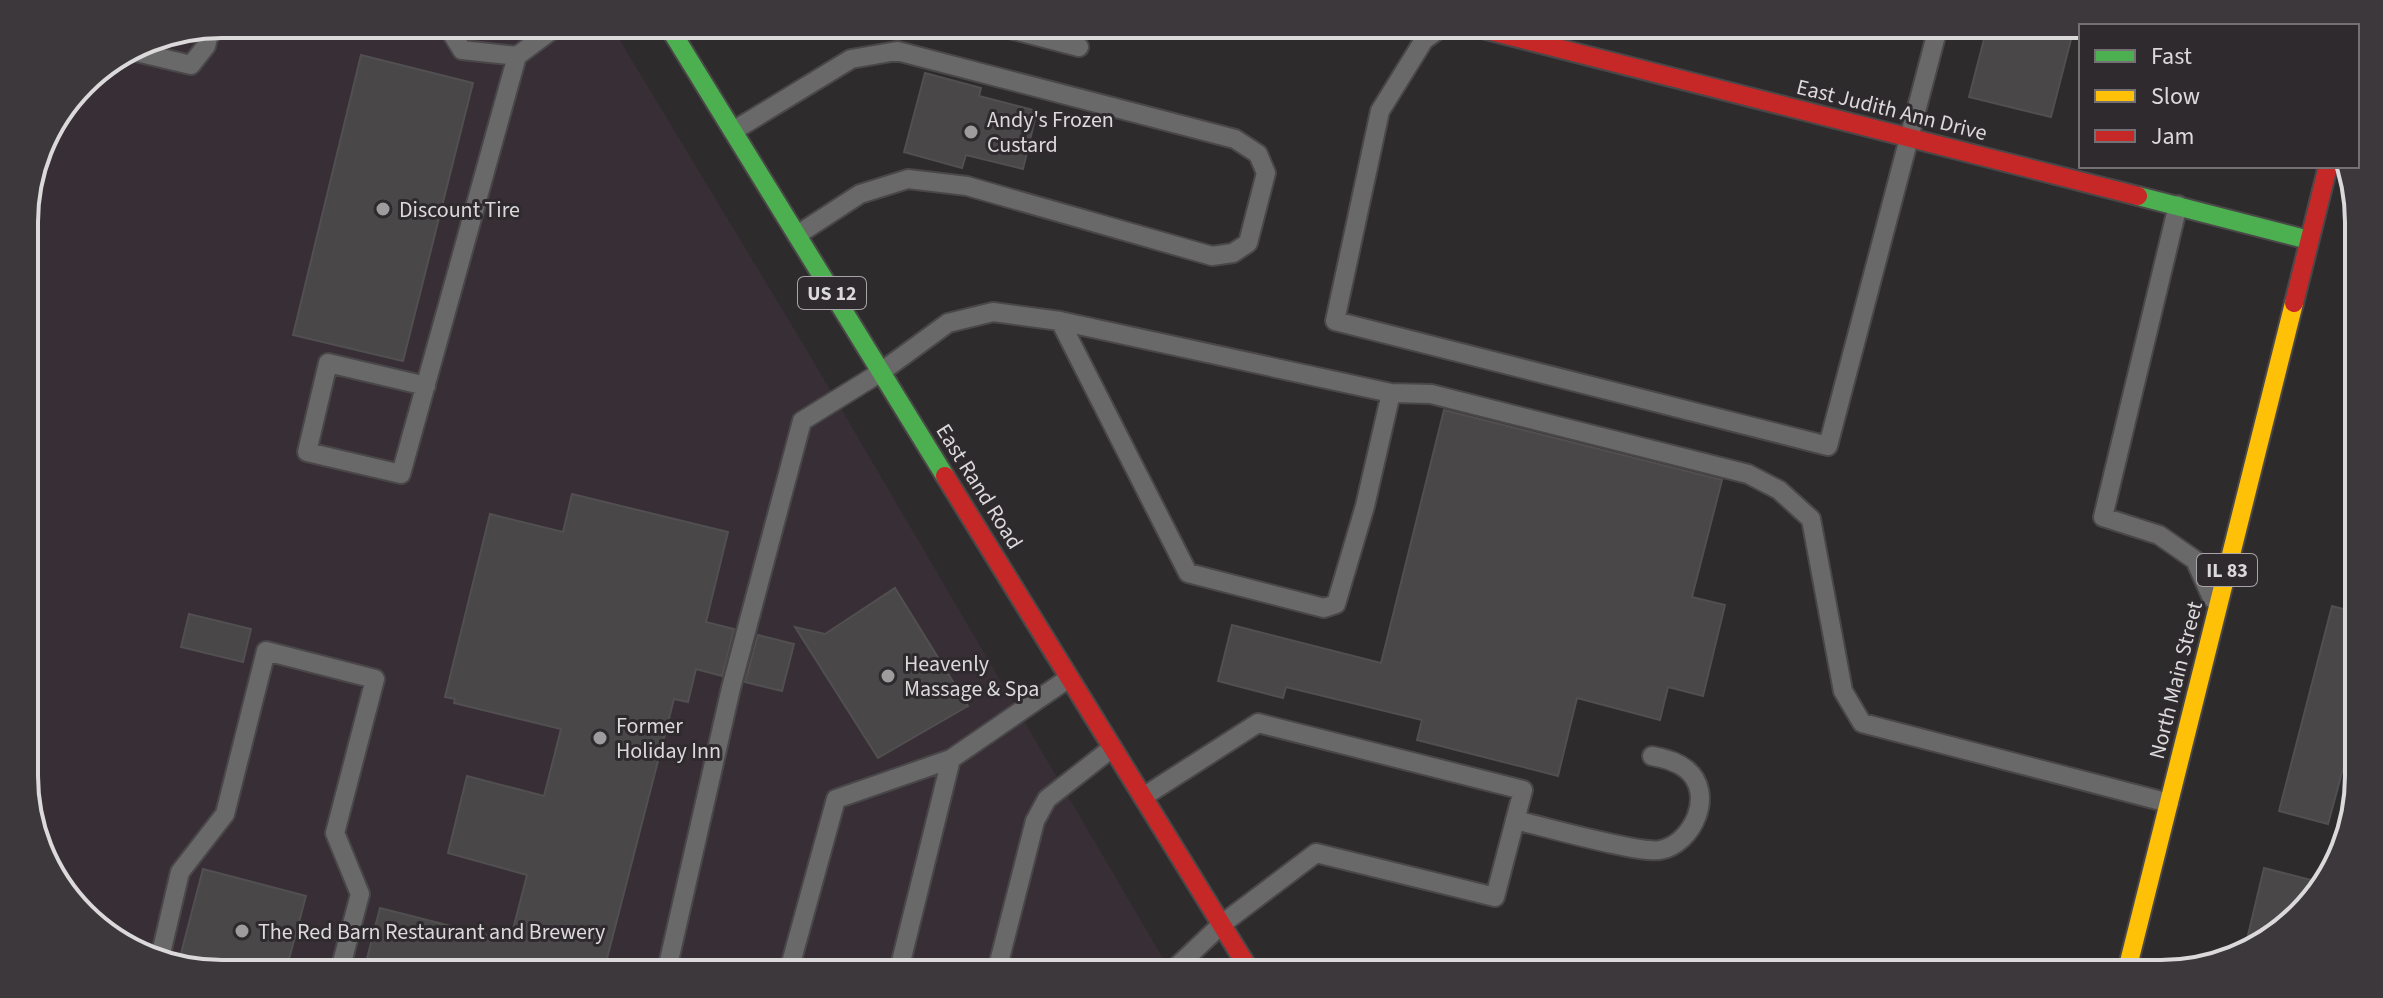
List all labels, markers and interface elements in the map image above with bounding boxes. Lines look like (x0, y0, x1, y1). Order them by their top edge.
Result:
legend (2079, 24, 2359, 168)
text: Fast (2151, 39, 2192, 74)
street label: East Judith Ann Drive (1793, 71, 1990, 149)
text: Slow (2151, 79, 2200, 114)
place label: Andy's Frozen Custard (987, 104, 1114, 161)
text: Jam (2151, 119, 2195, 154)
marker: Andy's Frozen Custard (962, 123, 980, 141)
place label: Discount Tire (399, 194, 520, 226)
marker: Discount Tire (374, 200, 392, 218)
road number: US 12 (798, 277, 866, 309)
street label: East Rand Road (928, 418, 1031, 556)
road number: IL 83 (2197, 554, 2257, 586)
street label: North Main Street (2141, 597, 2211, 763)
place label: Heavenly Massage & Spa (904, 648, 1039, 705)
marker: Heavenly Massage & Spa (879, 667, 897, 685)
place label: Former Holiday Inn (616, 710, 721, 767)
marker: Former Holiday Inn (591, 729, 609, 747)
place label: The Red Barn Restaurant and Brewery (258, 916, 606, 948)
marker: The Red Barn Restaurant and Brewery (233, 922, 251, 940)

